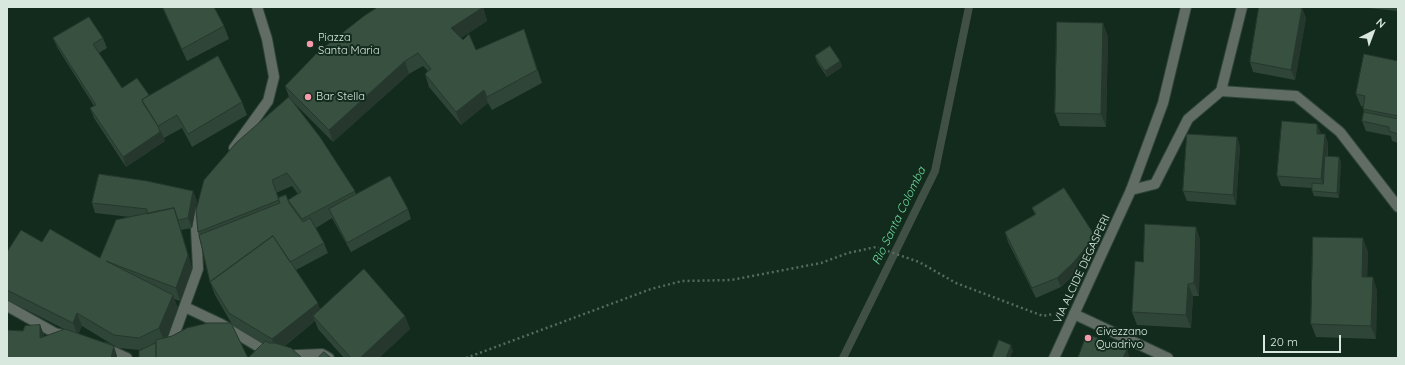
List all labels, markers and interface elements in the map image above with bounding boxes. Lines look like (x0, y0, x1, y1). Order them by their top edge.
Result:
north arrow (1353, 12, 1393, 52)
text: N (1373, 15, 1389, 31)
place label: Piazza Santa Maria (318, 31, 380, 57)
marker: Piazza Santa Maria (305, 39, 315, 49)
place label: Bar Stella (316, 90, 365, 104)
marker: Bar Stella (303, 92, 313, 102)
water label: Rio Santa Colomba (869, 165, 929, 267)
street label: VIA ALCIDE DEGASPERI (1051, 213, 1113, 325)
place label: Civezzano Quadrivo (1096, 325, 1148, 351)
scale bar (1265, 327, 1343, 353)
marker: Civezzano Quadrivo (1083, 333, 1093, 343)
text: 20 m (1270, 334, 1298, 349)

